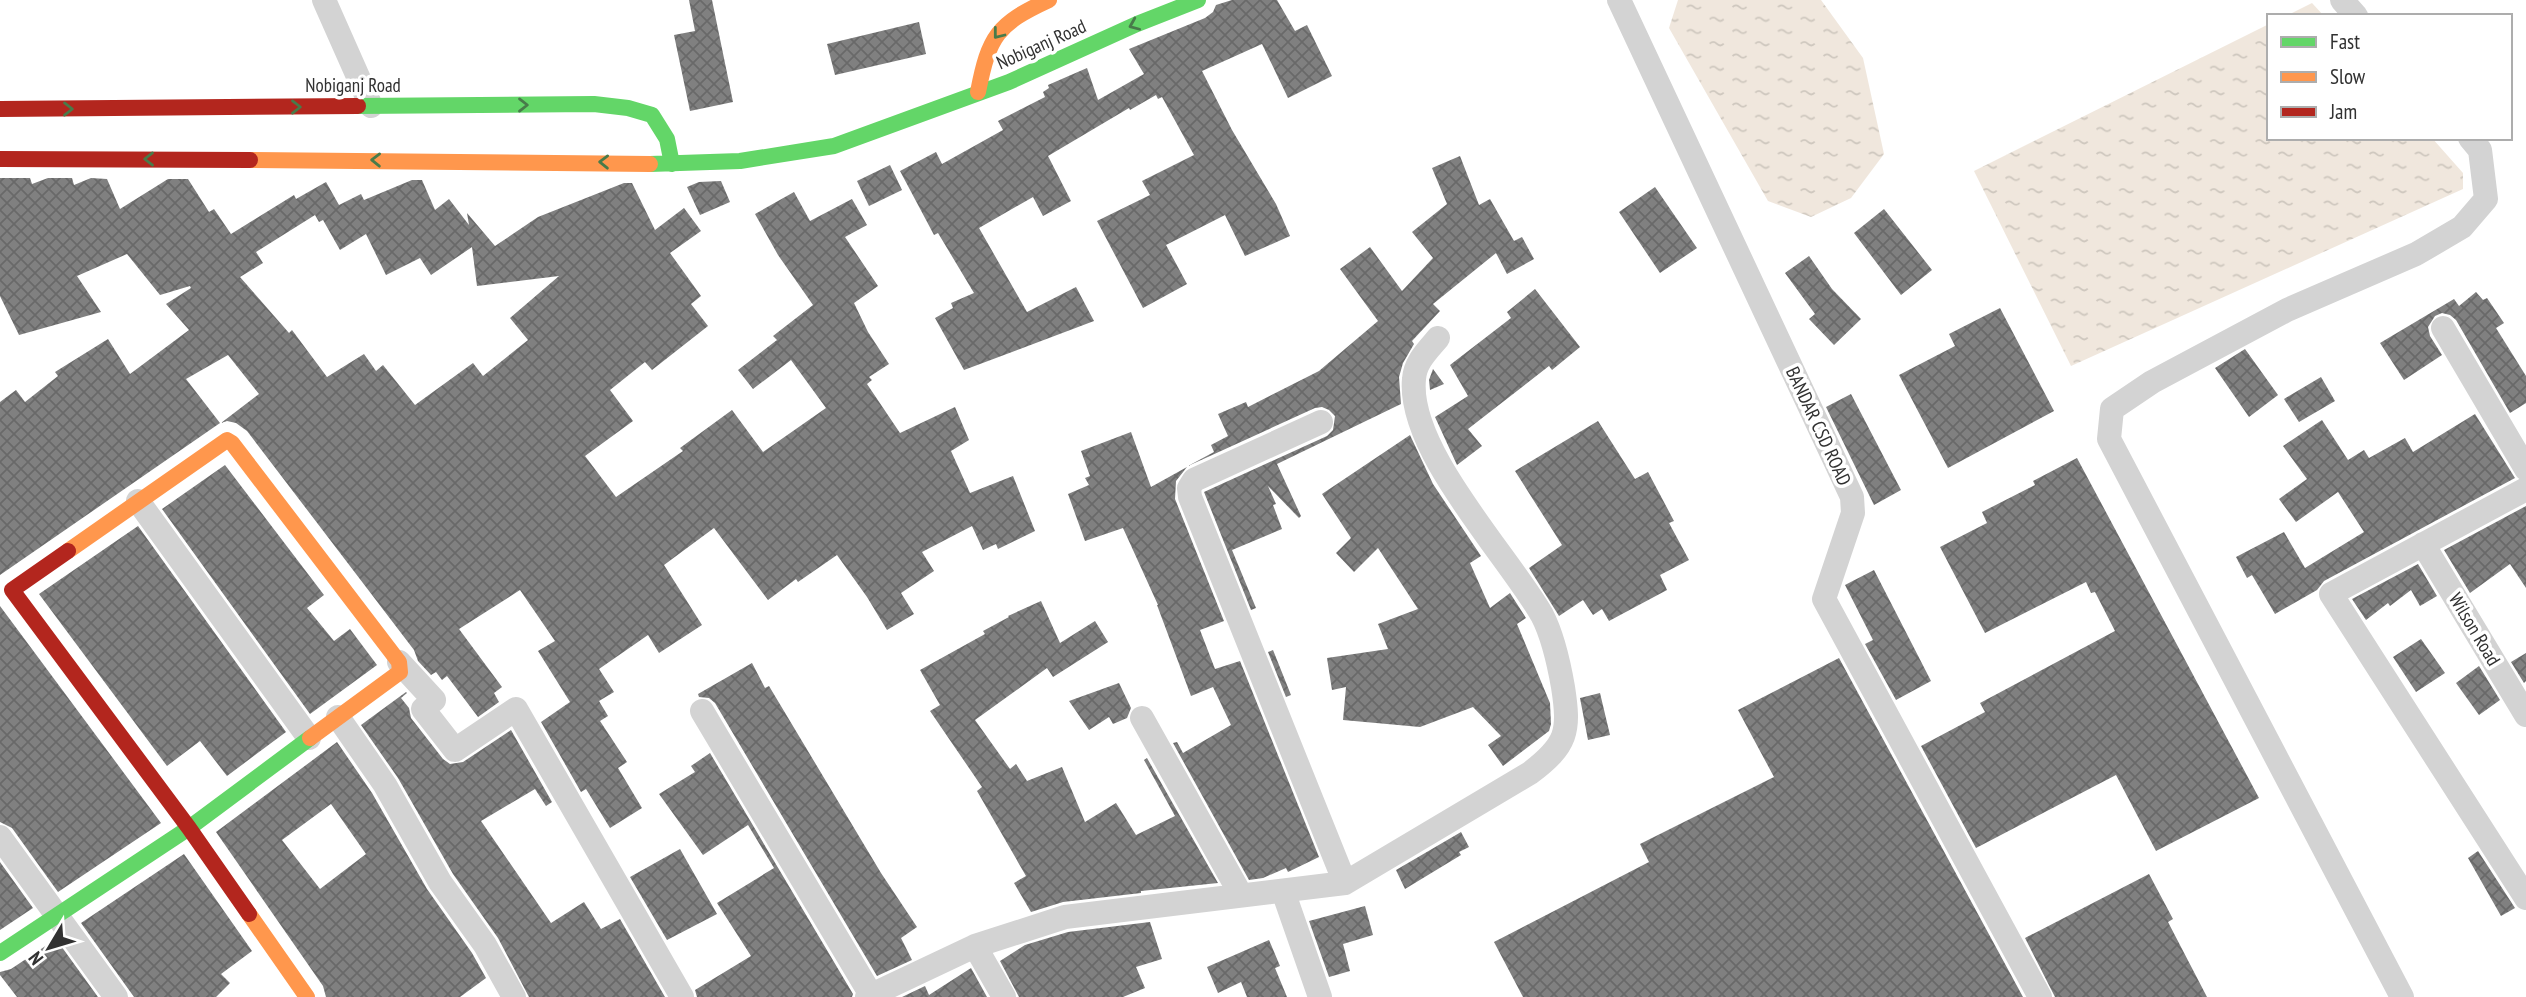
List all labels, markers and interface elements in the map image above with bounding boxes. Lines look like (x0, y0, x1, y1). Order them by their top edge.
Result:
street label: Nobiganj Road (993, 14, 1089, 74)
legend (2267, 14, 2512, 140)
one-way arrow (1129, 17, 1141, 31)
one-way arrow (993, 26, 1006, 38)
text: Fast (2330, 28, 2360, 55)
text: Slow (2330, 63, 2366, 90)
street label: Nobiganj Road (305, 73, 401, 97)
one-way arrow (518, 97, 529, 113)
text: Jam (2329, 98, 2357, 125)
one-way arrow (291, 99, 301, 115)
one-way arrow (63, 101, 74, 117)
one-way arrow (143, 151, 153, 167)
one-way arrow (370, 152, 381, 168)
one-way arrow (598, 155, 609, 170)
street label: BANDAR CSD ROAD (1781, 363, 1857, 489)
street label: Wilson Road (2444, 588, 2506, 670)
north arrow (14, 913, 84, 983)
text: N (23, 947, 48, 970)

